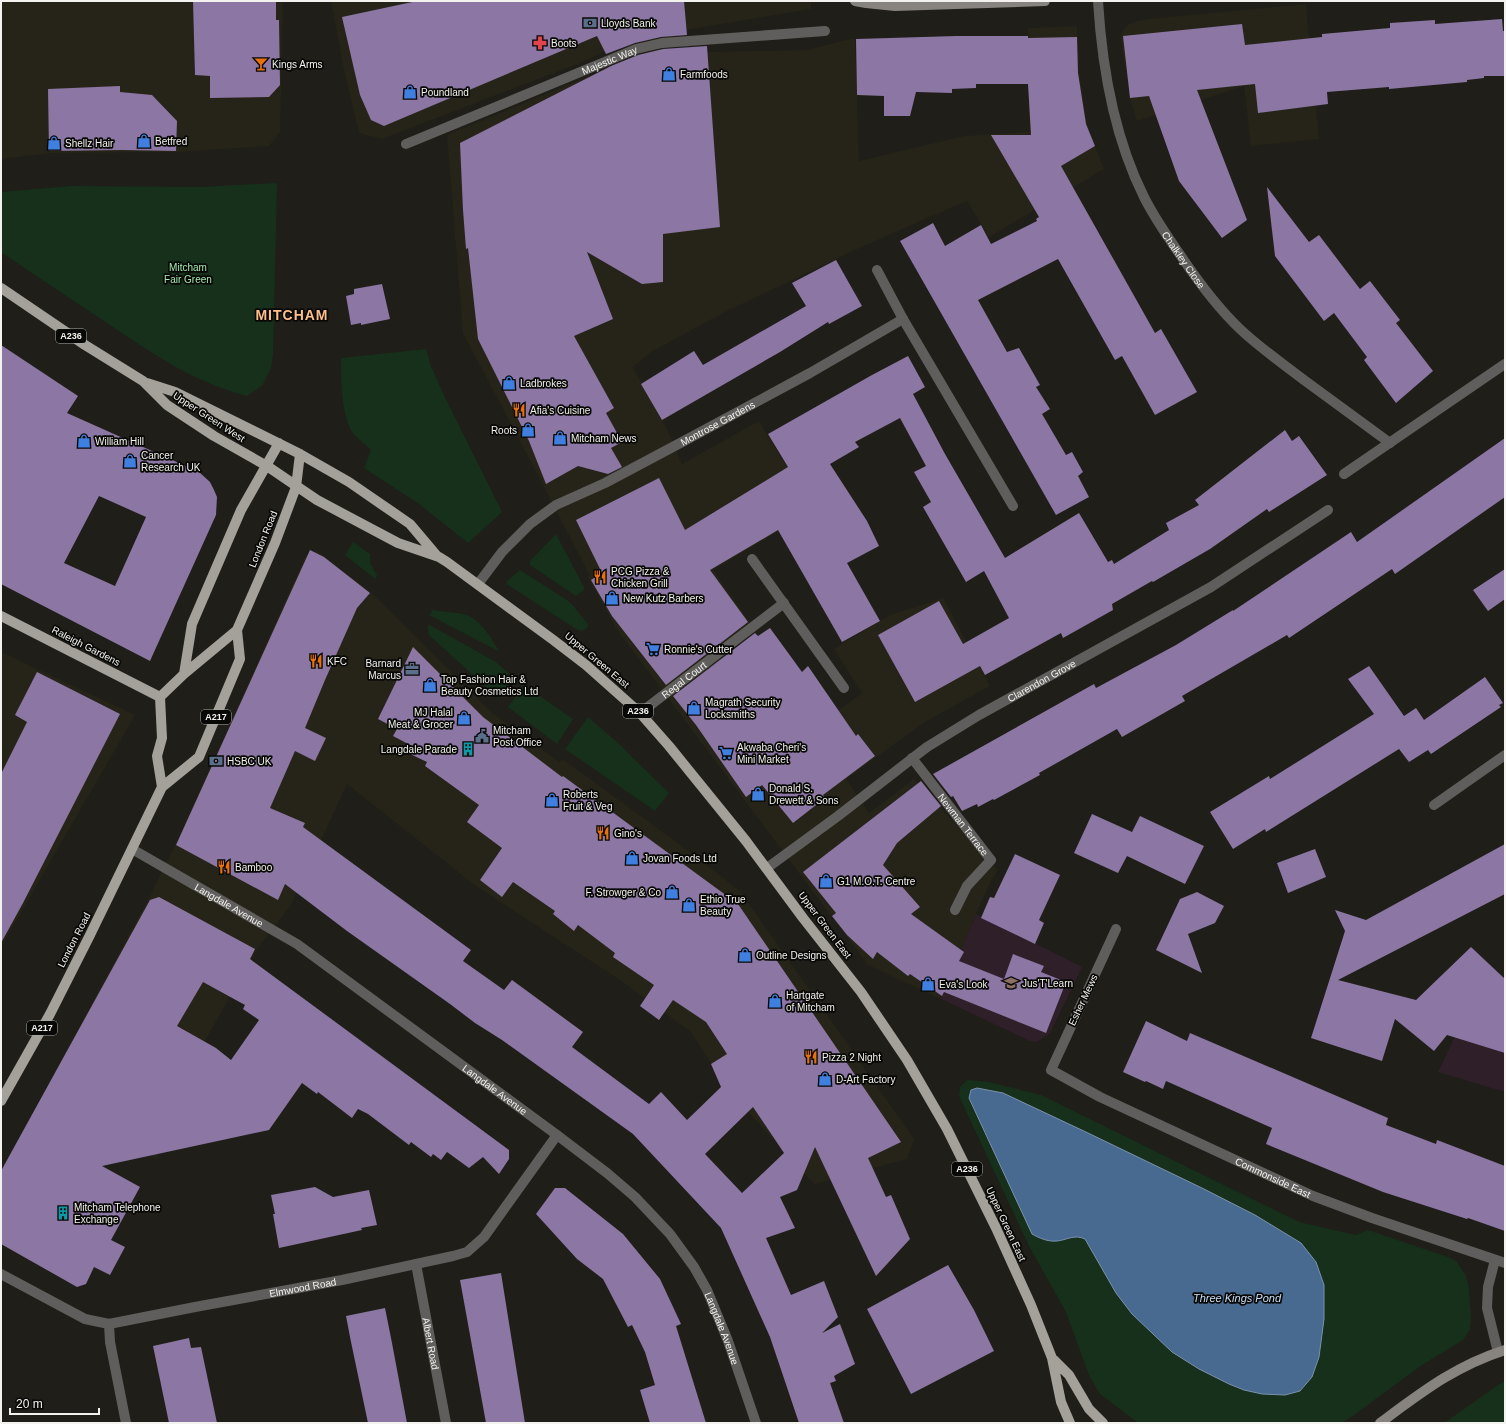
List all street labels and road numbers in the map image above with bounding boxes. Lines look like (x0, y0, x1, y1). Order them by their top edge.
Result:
street label: Majestic Way (580, 44, 639, 76)
street label: Chalkley Close (1160, 229, 1208, 291)
road number: A236 (56, 329, 86, 343)
street label: Upper Green West (171, 390, 247, 444)
street label: Montrose Gardens (678, 398, 757, 447)
street label: London Road (247, 509, 279, 569)
street label: Raleigh Gardens (50, 624, 122, 668)
street label: Upper Green East (563, 630, 632, 690)
street label: Clarendon Grove (1005, 657, 1078, 704)
street label: Regal Court (659, 659, 708, 700)
road number: A236 (623, 704, 653, 718)
road number: A217 (201, 710, 231, 724)
street label: Newman Terrace (936, 791, 991, 858)
street label: Langdale Avenue (193, 881, 266, 929)
street label: Upper Green East (796, 890, 854, 961)
street label: London Road (55, 911, 93, 969)
street label: Esher Mews (1066, 973, 1100, 1027)
road number: A217 (27, 1021, 57, 1035)
street label: Langdale Avenue (461, 1062, 530, 1117)
street label: Commonside East (1234, 1155, 1313, 1200)
road number: A236 (952, 1162, 982, 1176)
street label: Upper Green East (984, 1185, 1028, 1263)
street label: Elmwood Road (268, 1276, 337, 1299)
street label: Langdale Avenue (703, 1290, 741, 1366)
street label: Albert Road (421, 1317, 441, 1371)

